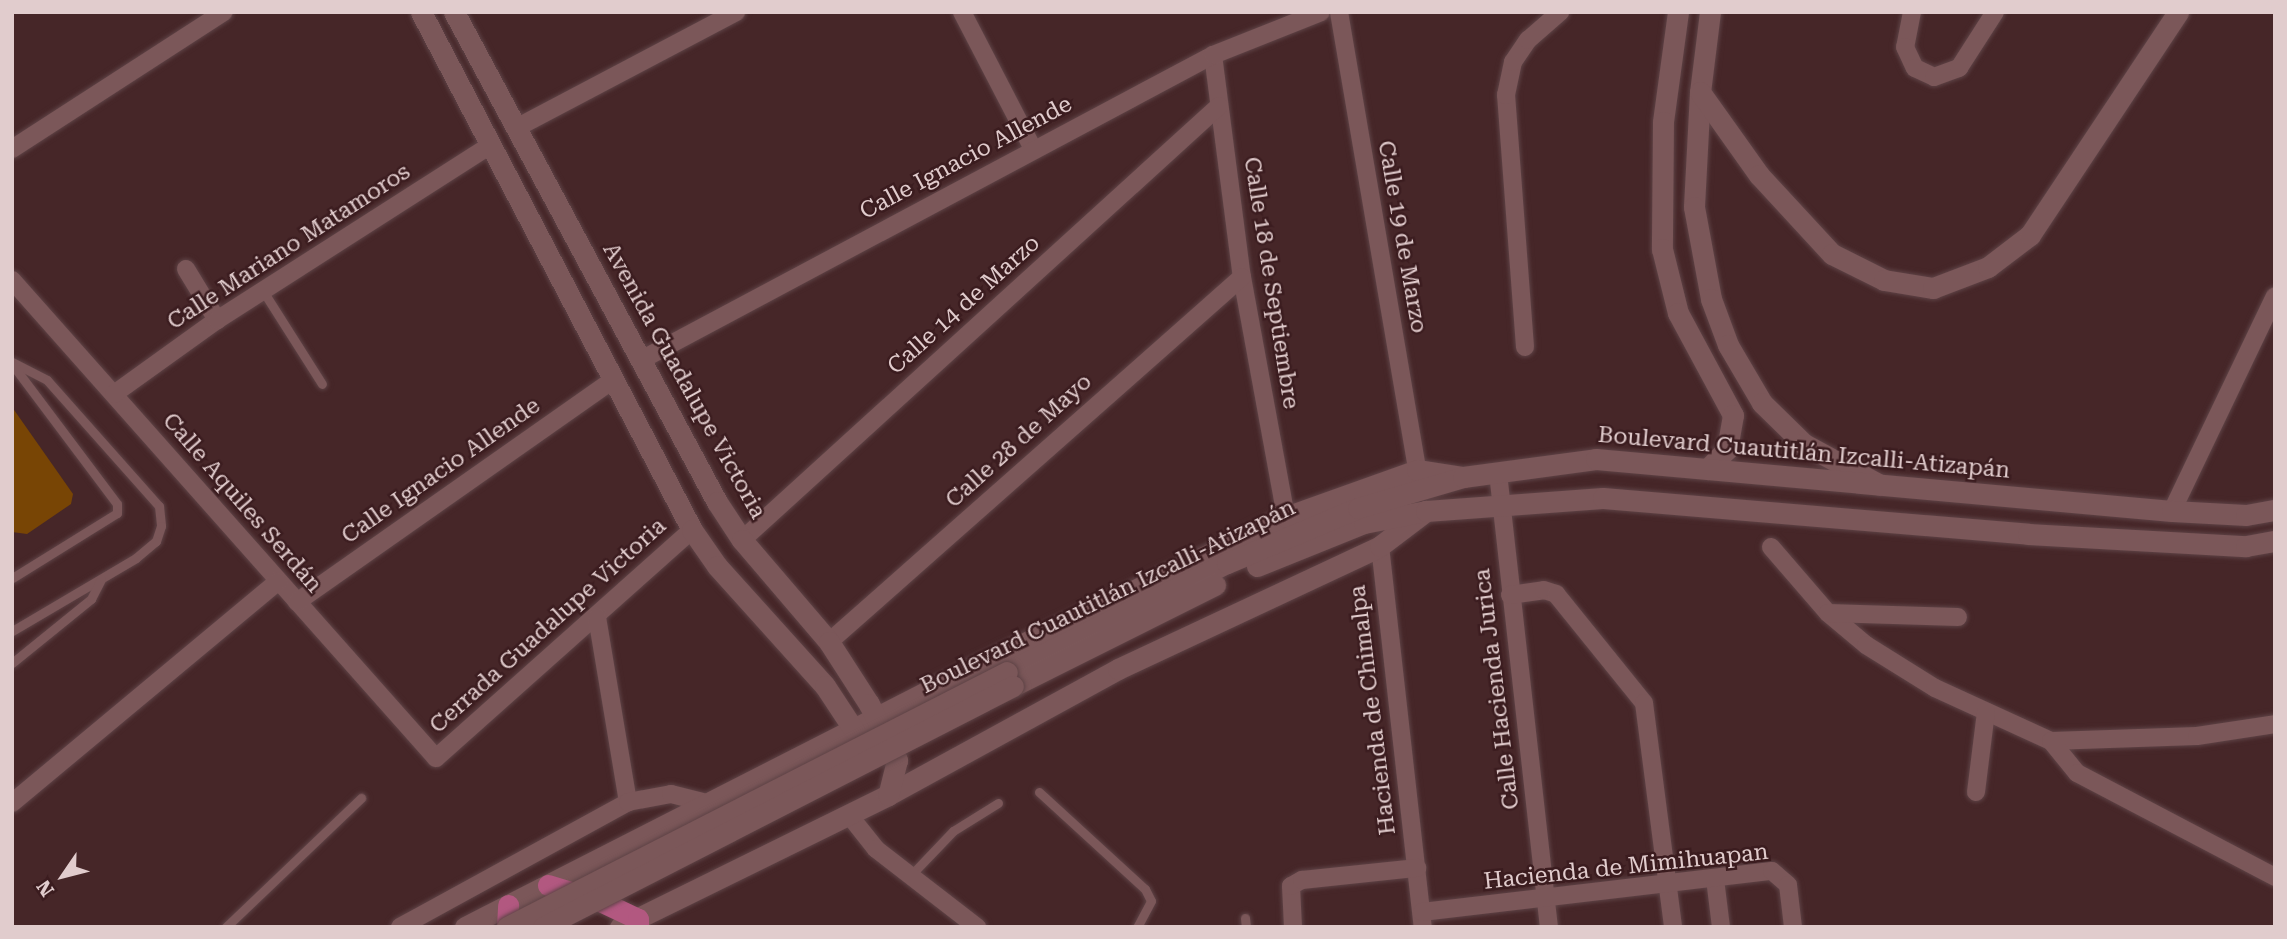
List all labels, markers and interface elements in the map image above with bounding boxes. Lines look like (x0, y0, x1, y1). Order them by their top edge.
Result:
street label: Calle Ignacio Allende (855, 90, 1077, 226)
street label: Calle 19 de Marzo (1371, 139, 1433, 335)
street label: Calle 18 de Septiembre (1237, 155, 1305, 411)
street label: Calle Mariano Matamoros (162, 158, 416, 336)
street label: Calle 14 de Marzo (882, 230, 1046, 380)
street label: Avenida Guadalupe Victoria (596, 238, 772, 524)
street label: Calle 28 de Mayo (940, 368, 1098, 514)
street label: Calle Ignacio Allende (336, 392, 546, 550)
street label: Calle Aquiles Serdán (156, 408, 328, 598)
street label: Boulevard Cuautitlán Izcalli-Atizapán (1597, 421, 2011, 485)
street label: Boulevard Cuautitlán Izcalli-Atizapán (916, 494, 1300, 700)
street label: Cerrada Guadalupe Victoria (424, 513, 672, 739)
street label: Calle Hacienda Jurica (1469, 567, 1525, 811)
street label: Hacienda de Chimalpa (1344, 583, 1402, 837)
street label: Hacienda de Mimihuapan (1482, 838, 1770, 896)
north arrow (28, 841, 98, 911)
text: N (32, 876, 59, 901)

